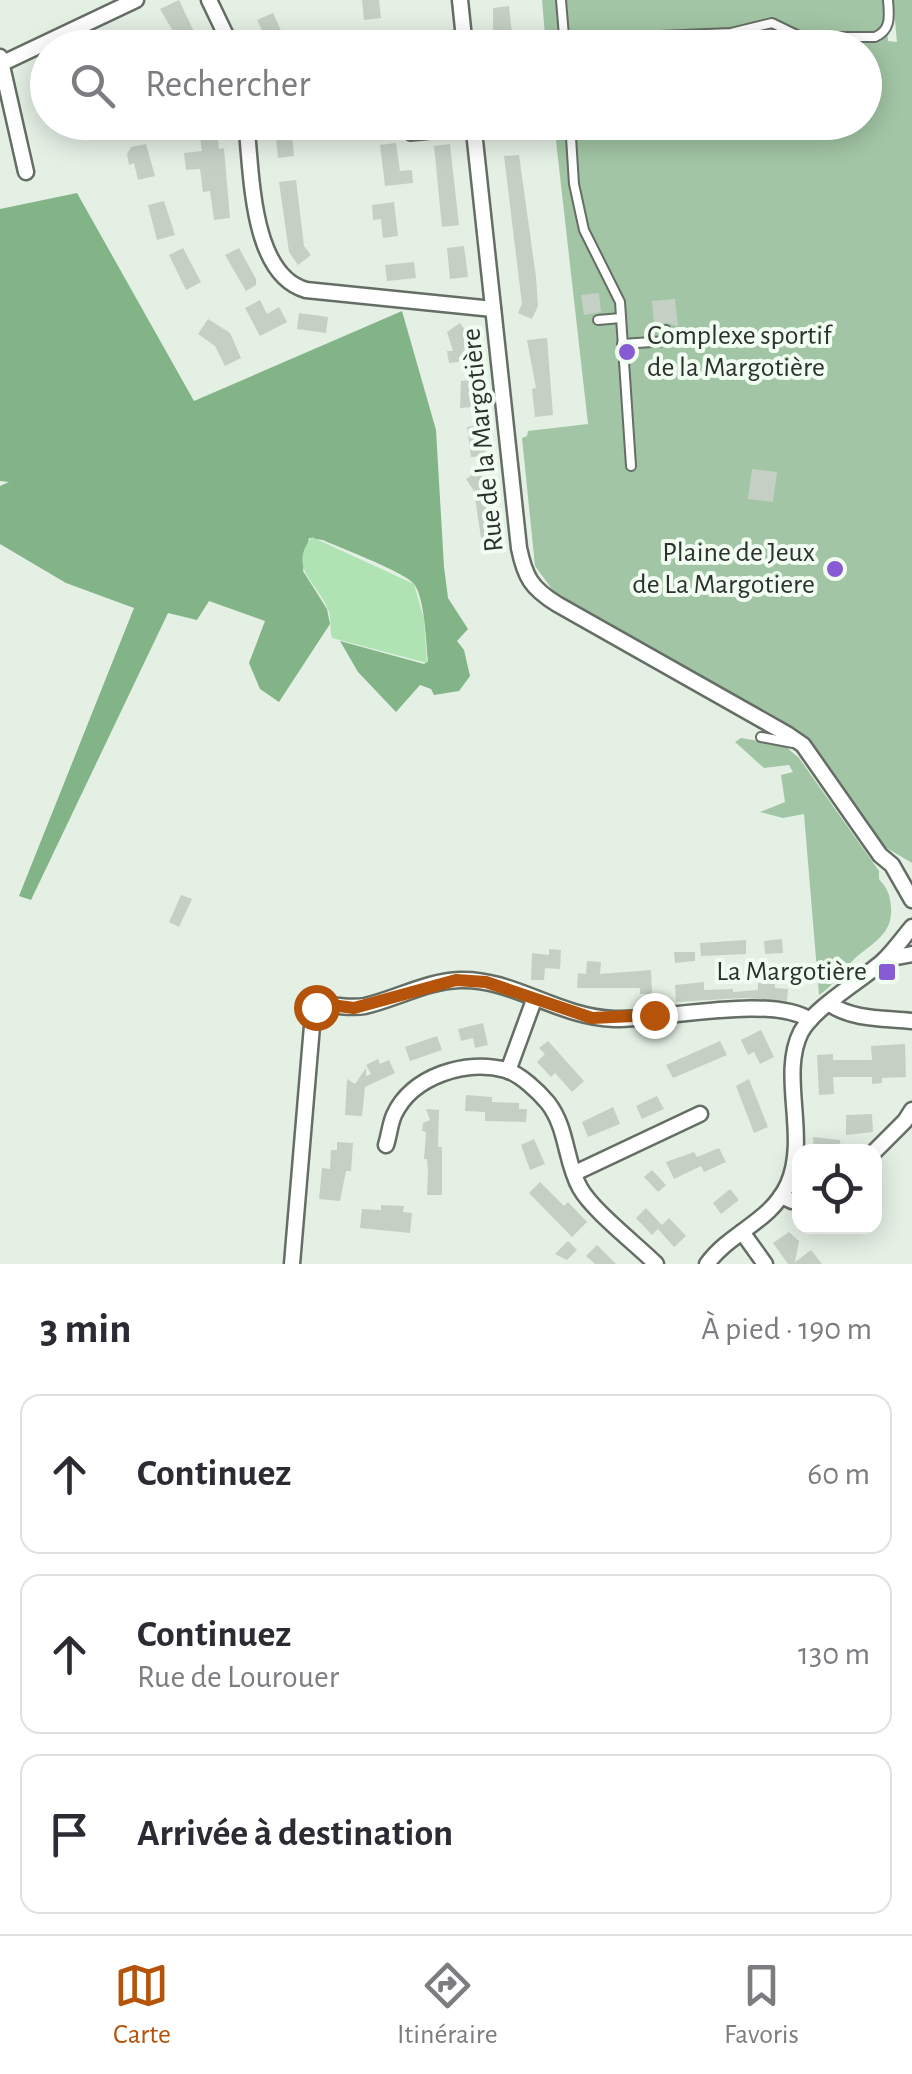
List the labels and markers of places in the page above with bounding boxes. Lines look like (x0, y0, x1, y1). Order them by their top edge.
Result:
place label: Complexe sportif de la Margotière (647, 322, 833, 382)
marker: Complexe sportif de la Margotière (616, 341, 638, 363)
place label: Plaine de Jeux de La Margotiere (632, 539, 815, 599)
marker: Plaine de Jeux de La Margotiere (824, 558, 846, 580)
place label: La Margotière (716, 958, 867, 986)
marker: La Margotière (876, 961, 898, 983)

